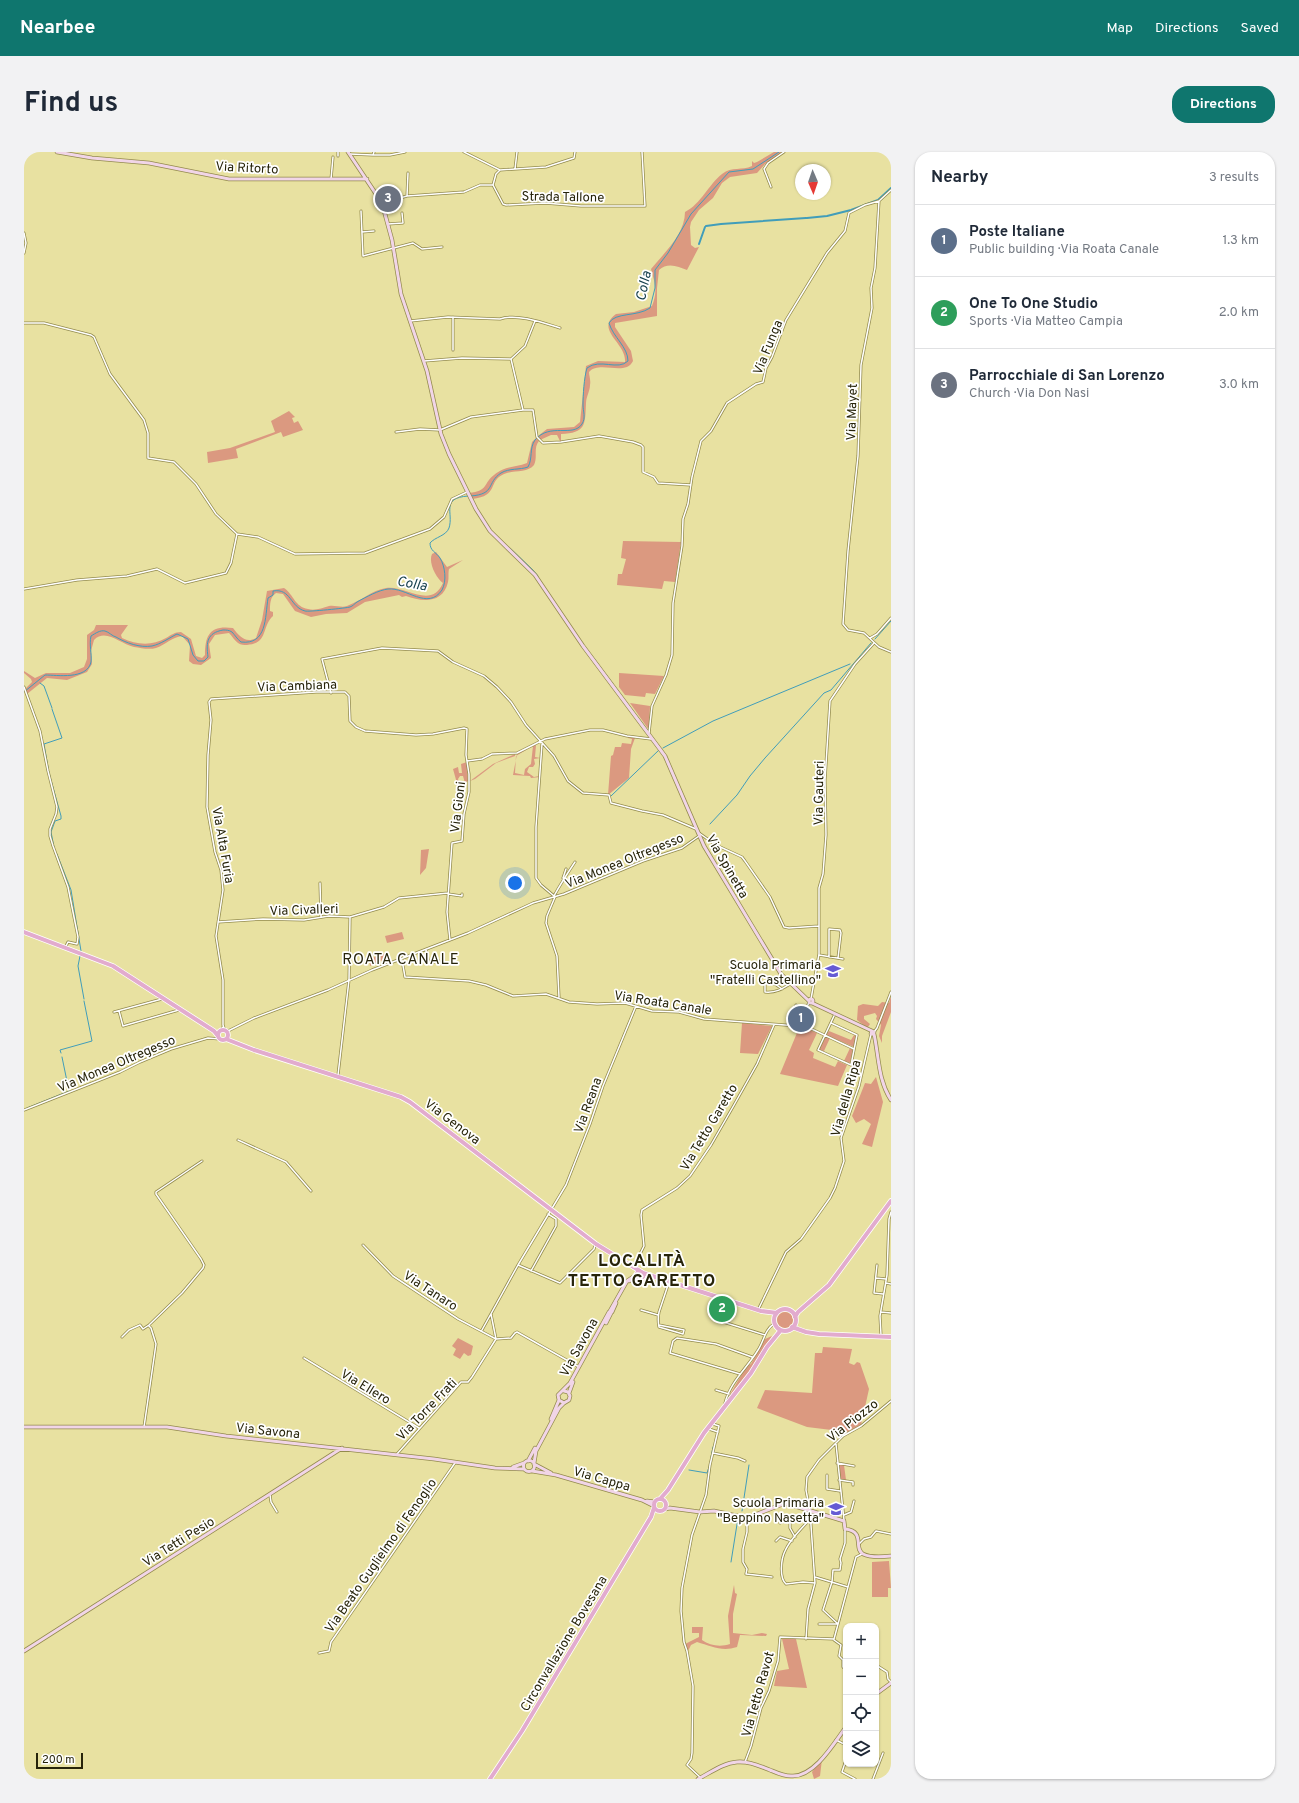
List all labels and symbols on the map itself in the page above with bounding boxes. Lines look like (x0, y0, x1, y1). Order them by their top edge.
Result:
street label: Via Ritorto (215, 159, 279, 179)
north arrow (795, 164, 831, 200)
pin: 3 (375, 184, 401, 214)
street label: Strada Tallone (522, 189, 604, 207)
water label: Colla (633, 269, 656, 303)
street label: Via Funga (751, 318, 787, 377)
street label: Via Mayet (844, 383, 862, 441)
water label: Colla (395, 573, 429, 596)
street label: Via Cambiana (257, 678, 337, 696)
street label: Via Gauteri (811, 760, 829, 826)
street label: Via Gioni (448, 781, 470, 834)
street label: Via Alta Furia (207, 806, 237, 885)
street label: Via Monea Oltregesso (563, 831, 686, 893)
street label: Via Spinetta (702, 832, 751, 902)
your location (505, 873, 525, 893)
street label: Via Civalleri (269, 902, 339, 920)
district label: ROATA CANALE (342, 951, 460, 970)
place label: Scuola Primaria "Fratelli Castellino" (710, 958, 821, 989)
school or university icon: Scuola Primaria "Fratelli Castellino" (824, 962, 842, 980)
street label: Via Roata Canale (613, 988, 713, 1020)
pin: 1 (788, 1004, 814, 1034)
street label: Via Monea Oltregesso (55, 1033, 178, 1097)
street label: Via della Ripa (828, 1058, 866, 1139)
street label: Via Reana (571, 1076, 606, 1136)
street label: Via Tetto Garetto (677, 1082, 742, 1174)
street label: Via Genova (421, 1096, 483, 1149)
district label: LOCALITÀ TETTO GARETTO (568, 1250, 716, 1293)
street label: Via Tanaro (400, 1268, 460, 1315)
pin: 2 (709, 1294, 735, 1324)
street label: Via Savona (557, 1316, 602, 1380)
street label: Via Ellero (337, 1367, 393, 1409)
street label: Via Torre Frati (394, 1376, 461, 1445)
street label: Via Piozzo (824, 1397, 882, 1447)
street label: Via Savona (235, 1421, 301, 1443)
street label: Via Cappa (571, 1464, 632, 1496)
street label: Via Beato Guglielmo di Fenoglio (322, 1476, 441, 1636)
place label: Scuola Primaria "Beppino Nasetta" (717, 1496, 824, 1527)
school or university icon: Scuola Primaria "Beppino Nasetta" (827, 1500, 845, 1518)
street label: Via Tetti Pesio (140, 1514, 218, 1571)
street label: Circonvallazione Bovesana (518, 1573, 612, 1715)
street label: Via Tetto Ravot (739, 1650, 779, 1739)
scale bar (36, 1751, 83, 1770)

